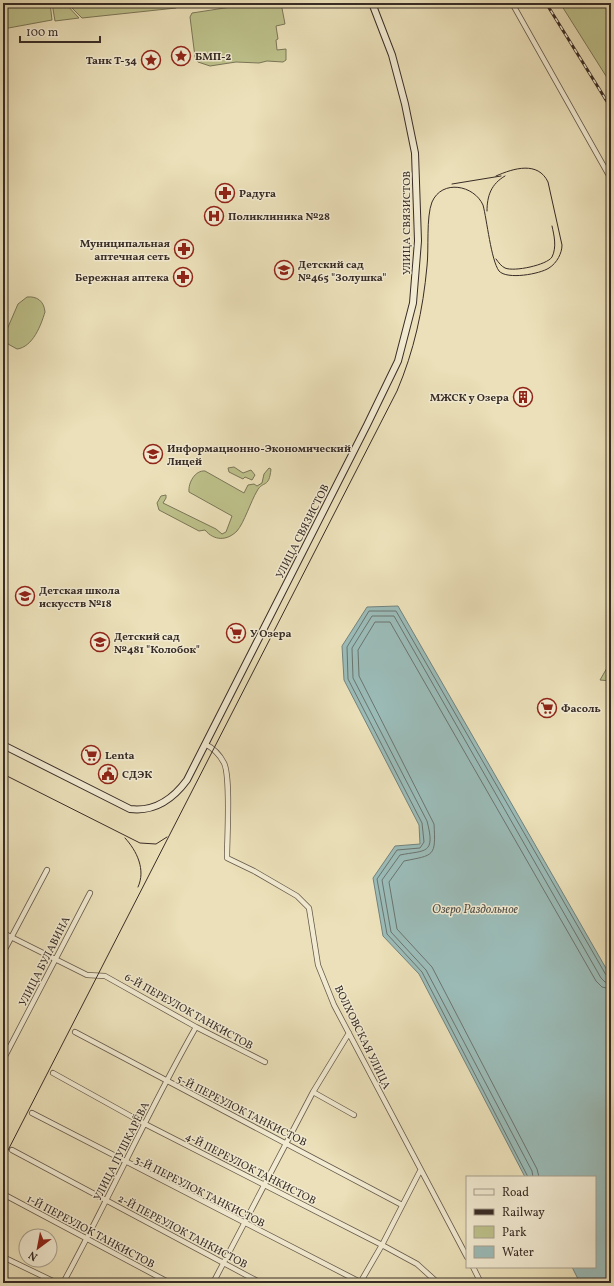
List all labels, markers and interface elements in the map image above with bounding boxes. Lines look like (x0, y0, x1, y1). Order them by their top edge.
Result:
scale bar (20, 18, 100, 44)
text: 100 m (26, 25, 59, 41)
place icon: БМП-2 (170, 45, 192, 67)
place icon: Танк Т-34 (140, 49, 162, 71)
place label: БМП-2 (195, 50, 232, 65)
place label: Танк Т-34 (86, 54, 137, 69)
street label: УЛИЦА СВЯЗИСТОВ (400, 171, 415, 275)
pharmacy icon: Радуга (214, 182, 236, 204)
place label: Радуга (239, 187, 276, 202)
hospital icon: Поликлиника №28 (203, 205, 225, 227)
place label: Поликлиника №28 (228, 210, 330, 225)
place label: Муниципальная аптечная сеть (80, 237, 170, 265)
pharmacy icon: Муниципальная аптечная сеть (173, 238, 195, 260)
place label: Детский сад №465 "Золушка" (298, 258, 386, 286)
school or university icon: Детский сад №465 "Золушка" (273, 259, 295, 281)
pharmacy icon: Бережная аптека (172, 266, 194, 288)
place label: Бережная аптека (75, 271, 169, 286)
building icon: МЖСК у Озера (512, 386, 534, 408)
place label: МЖСК у Озера (430, 391, 509, 406)
place label: Информационно-Экономический Лицей (167, 442, 351, 470)
school or university icon: Информационно-Экономический Лицей (142, 443, 164, 465)
street label: УЛИЦА СВЯЗИСТОВ (273, 482, 334, 582)
place label: Детская школа искусств №18 (39, 584, 120, 612)
school or university icon: Детская школа искусств №18 (14, 585, 36, 607)
supermarket icon: У Озера (225, 622, 247, 644)
place label: У Озера (250, 627, 292, 642)
place label: Детский сад №481 "Колобок" (114, 630, 200, 658)
school or university icon: Детский сад №481 "Колобок" (89, 631, 111, 653)
supermarket icon: Фасоль (536, 697, 558, 719)
place label: Фасоль (561, 702, 601, 717)
supermarket icon: Lenta (80, 744, 102, 766)
place label: Lenta (105, 749, 135, 764)
public building icon: СДЭК (97, 763, 119, 785)
place label: СДЭК (122, 768, 152, 783)
water label: Озеро Раздольное (432, 902, 519, 918)
street label: УЛИЦА БУЛАВИНА (16, 914, 75, 1009)
street label: 6-Й ПЕРЕУЛОК ТАНКИСТОВ (121, 971, 255, 1054)
street label: ВОЛХОВСКАЯ УЛИЦА (330, 983, 393, 1092)
street label: 5-Й ПЕРЕУЛОК ТАНКИСТОВ (174, 1072, 309, 1151)
street label: УЛИЦА ПУШКАРЁВА (91, 1099, 154, 1204)
street label: 4-Й ПЕРЕУЛОК ТАНКИСТОВ (182, 1130, 319, 1209)
street label: 3-Й ПЕРЕУЛОК ТАНКИСТОВ (131, 1153, 267, 1232)
legend (466, 1176, 596, 1268)
text: Road (502, 1185, 529, 1201)
street label: 1-Й ПЕРЕУЛОК ТАНКИСТОВ (24, 1192, 157, 1273)
street label: 2-Й ПЕРЕУЛОК ТАНКИСТОВ (115, 1192, 250, 1273)
text: Railway (502, 1205, 545, 1221)
text: Park (502, 1225, 527, 1241)
north arrow (18, 1228, 58, 1268)
text: Water (502, 1245, 534, 1261)
text: N (26, 1247, 41, 1264)

